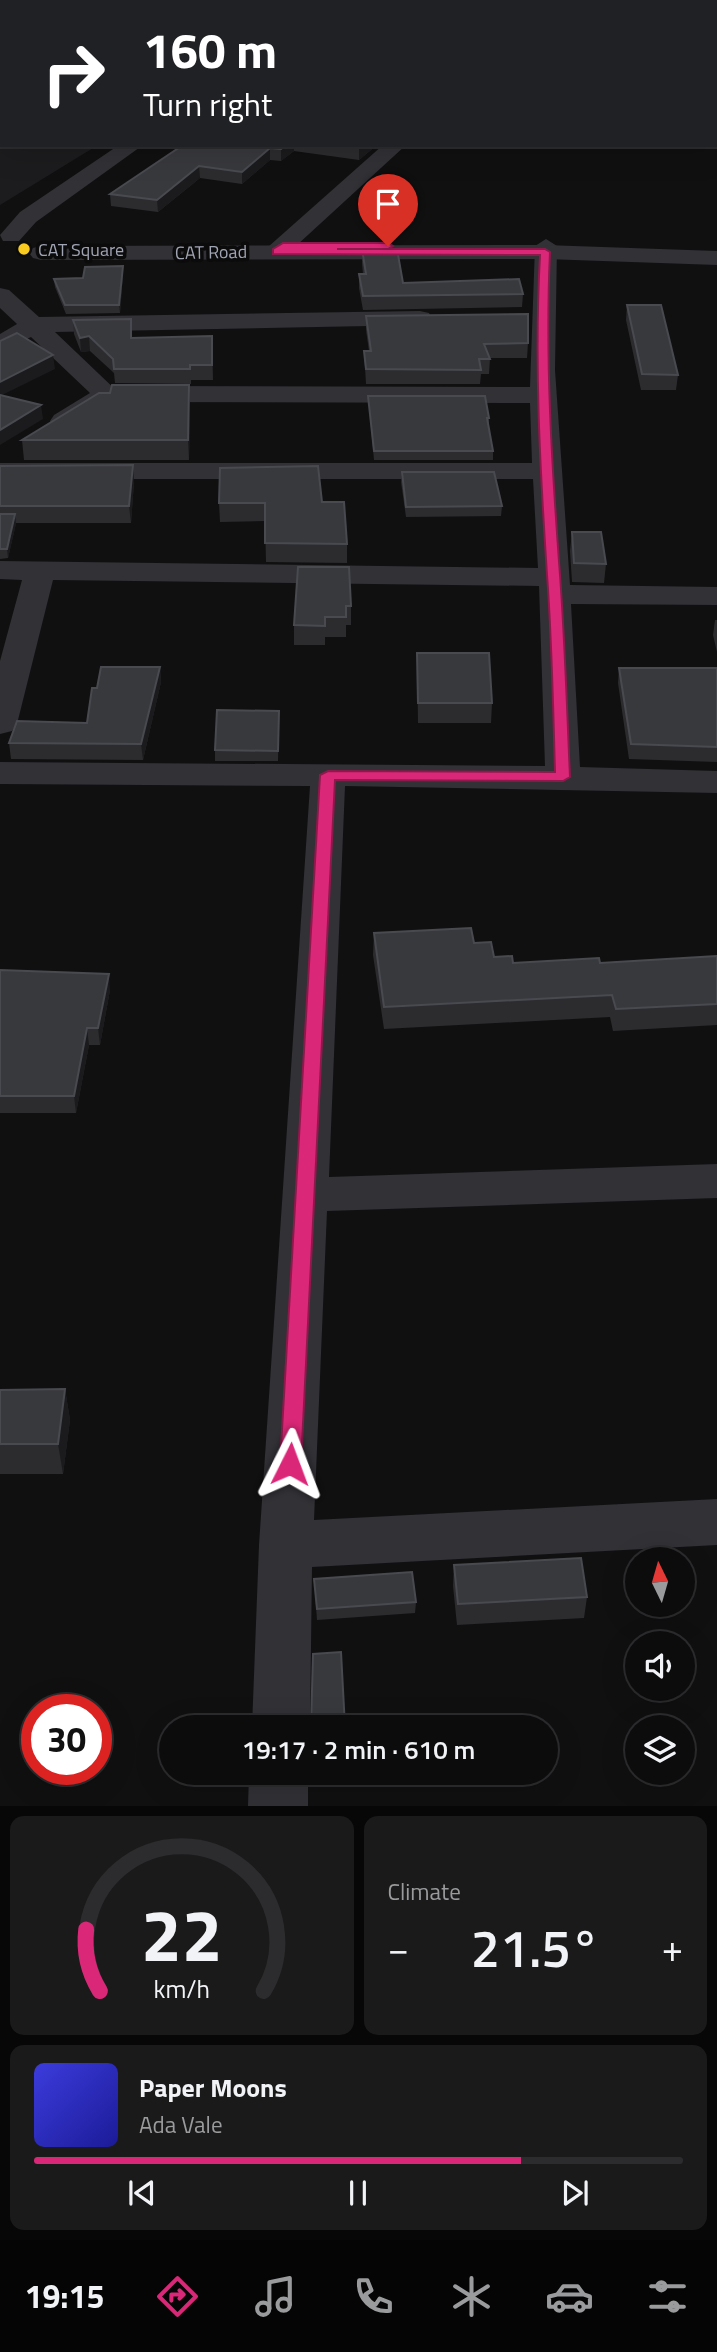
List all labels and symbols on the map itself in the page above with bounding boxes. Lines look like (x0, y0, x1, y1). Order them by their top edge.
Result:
pin (358, 174, 418, 246)
place label: CAT Square (38, 236, 124, 263)
street label: CAT Road (175, 238, 247, 266)
marker: CAT Square (16, 241, 32, 257)
position arrow (253, 1427, 327, 1501)
north arrow (625, 1547, 695, 1617)
speed limit sign: 30 (21, 1694, 112, 1785)

